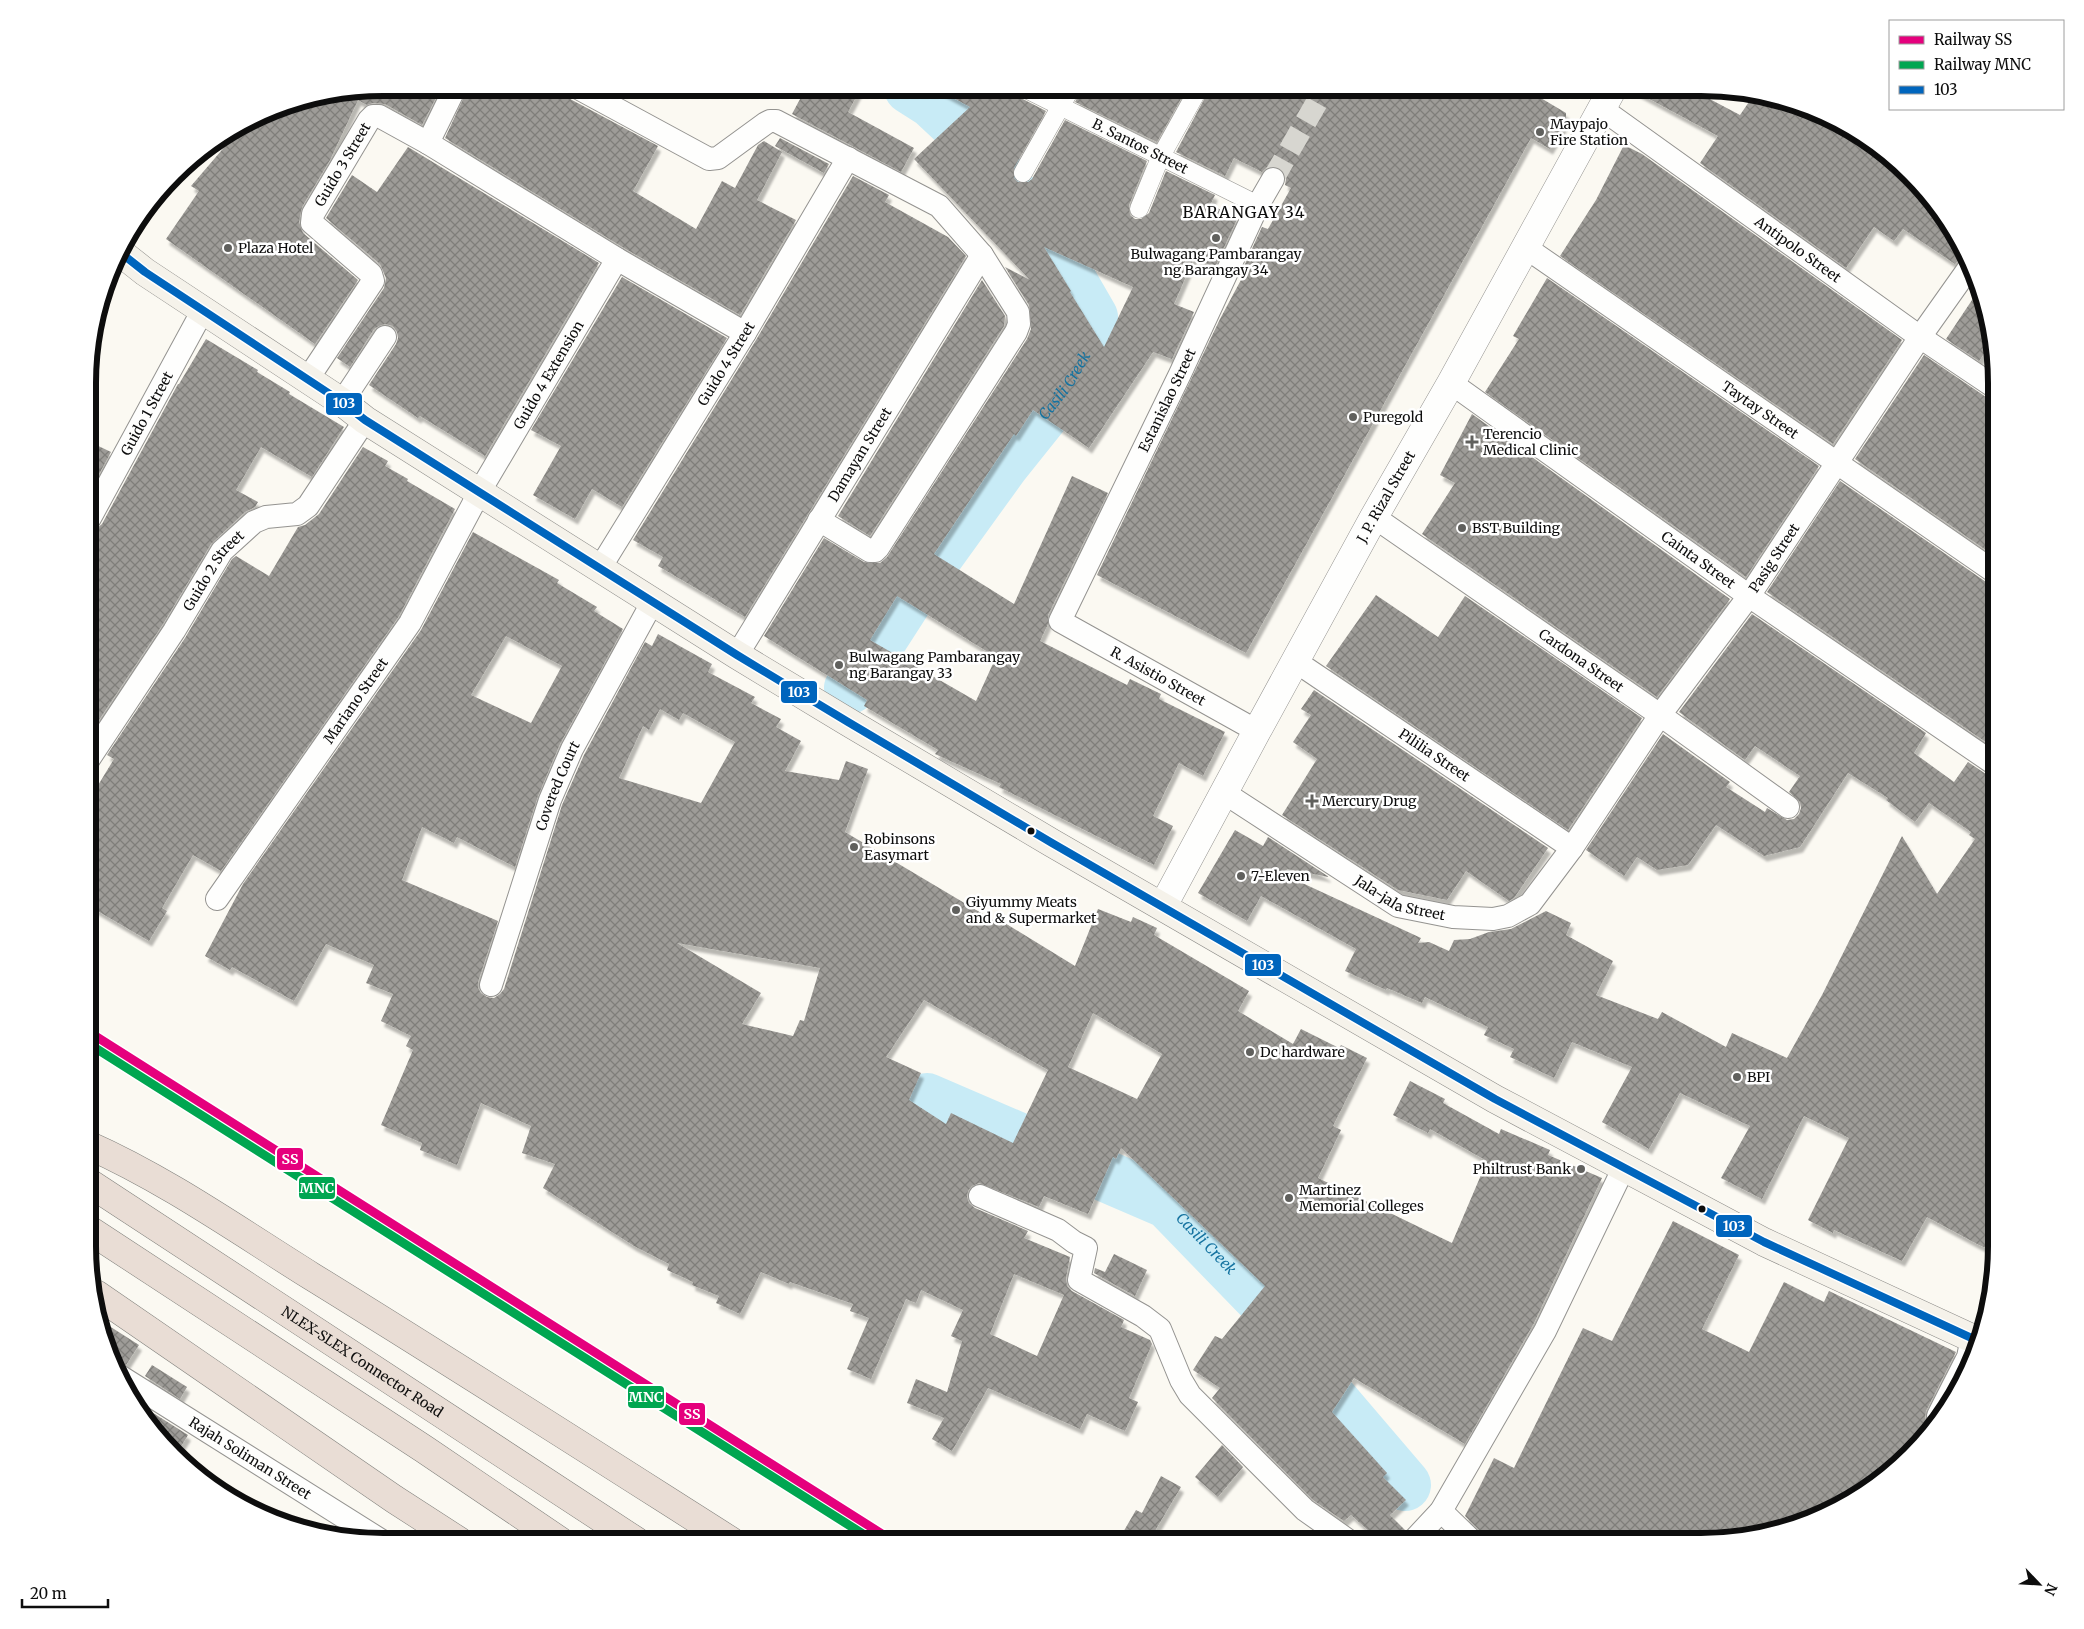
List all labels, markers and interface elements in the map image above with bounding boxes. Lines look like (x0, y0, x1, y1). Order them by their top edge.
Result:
legend (1889, 20, 2064, 110)
text: Railway SS (1934, 30, 2012, 49)
text: Railway MNC (1934, 55, 2031, 74)
text: 103 (1934, 80, 1958, 99)
street label: B. Santos Street (1089, 115, 1192, 178)
place label: Maypajo Fire Station (1550, 115, 1628, 149)
street label: Guido 3 Street (311, 119, 375, 210)
marker: Maypajo Fire Station (1534, 126, 1546, 138)
district label: BARANGAY 34 (1182, 202, 1306, 222)
street label: Antipolo Street (1750, 212, 1845, 287)
marker: Bulwagang Pambarangay ng Barangay 34 (1210, 232, 1222, 244)
place label: Plaza Hotel (238, 239, 314, 257)
marker: Plaza Hotel (222, 242, 234, 254)
place label: Bulwagang Pambarangay ng Barangay 34 (1130, 245, 1302, 279)
street label: Guido 4 Extension (509, 317, 588, 433)
street label: Guido 4 Street (693, 318, 759, 409)
street label: Estanislao Street (1134, 345, 1200, 455)
water label: Casili Creek (1034, 347, 1094, 423)
street label: Guido 1 Street (117, 368, 177, 459)
street label: Taytay Street (1718, 377, 1802, 443)
line badge: 103 (325, 392, 363, 416)
text: 103 (333, 394, 355, 412)
street label: Damayan Street (824, 404, 896, 505)
place label: Puregold (1363, 408, 1424, 426)
marker: Puregold (1347, 411, 1359, 423)
place label: Terencio Medical Clinic (1483, 425, 1578, 459)
marker: Terencio Medical Clinic (1465, 435, 1479, 449)
street label: J. P. Rizal Street (1352, 447, 1419, 547)
place label: BST Building (1472, 519, 1561, 537)
street label: Pasig Street (1745, 519, 1804, 596)
marker: BST Building (1456, 522, 1468, 534)
street label: Guido 2 Street (179, 526, 248, 614)
street label: Cainta Street (1658, 527, 1739, 593)
street label: Cardona Street (1535, 625, 1628, 696)
street label: R. Asistio Street (1107, 642, 1209, 710)
place label: Bulwagang Pambarangay ng Barangay 33 (849, 648, 1021, 682)
street label: Mariano Street (319, 654, 392, 747)
marker: Bulwagang Pambarangay ng Barangay 33 (833, 659, 845, 671)
line badge: 103 (780, 680, 818, 704)
text: 103 (788, 683, 810, 701)
street label: Pililia Street (1395, 725, 1474, 786)
street label: Covered Court (532, 737, 584, 833)
place label: Mercury Drug (1322, 792, 1417, 810)
marker: Mercury Drug (1306, 795, 1318, 807)
unlabelled marker (1026, 826, 1036, 836)
place label: Robinsons Easymart (864, 830, 935, 864)
marker: Robinsons Easymart (848, 841, 860, 853)
place label: 7-Eleven (1251, 867, 1310, 885)
marker: 7-Eleven (1235, 870, 1247, 882)
street label: Jala-jala Street (1351, 871, 1447, 924)
place label: Giyummy Meats and & Supermarket (966, 893, 1097, 927)
marker: Giyummy Meats and & Supermarket (950, 904, 962, 916)
line badge: 103 (1244, 953, 1282, 977)
text: 103 (1252, 956, 1274, 974)
place label: Dc hardware (1260, 1043, 1345, 1061)
marker: Dc hardware (1244, 1046, 1256, 1058)
place label: BPI (1747, 1068, 1770, 1086)
marker: BPI (1731, 1071, 1743, 1083)
line badge: SS (276, 1147, 304, 1171)
text: SS (282, 1150, 299, 1168)
place label: Philtrust Bank (1473, 1160, 1571, 1178)
marker: Philtrust Bank (1575, 1163, 1587, 1175)
line badge: MNC (298, 1176, 336, 1200)
text: MNC (300, 1179, 334, 1197)
place label: Martinez Memorial Colleges (1299, 1181, 1424, 1215)
marker: Martinez Memorial Colleges (1283, 1192, 1295, 1204)
unlabelled marker (1697, 1204, 1707, 1214)
water label: Casili Creek (1172, 1208, 1241, 1278)
line badge: 103 (1715, 1214, 1753, 1238)
text: 103 (1723, 1217, 1745, 1235)
street label: NLEX-SLEX Connector Road (278, 1302, 447, 1422)
line badge: MNC (627, 1385, 665, 1409)
text: MNC (629, 1388, 663, 1406)
line badge: SS (678, 1402, 706, 1426)
text: SS (684, 1405, 701, 1423)
street label: Rajah Soliman Street (186, 1413, 315, 1503)
north arrow (2014, 1559, 2064, 1609)
scale bar (22, 1576, 109, 1608)
text: N (2040, 1581, 2061, 1598)
text: 20 m (30, 1584, 67, 1603)

